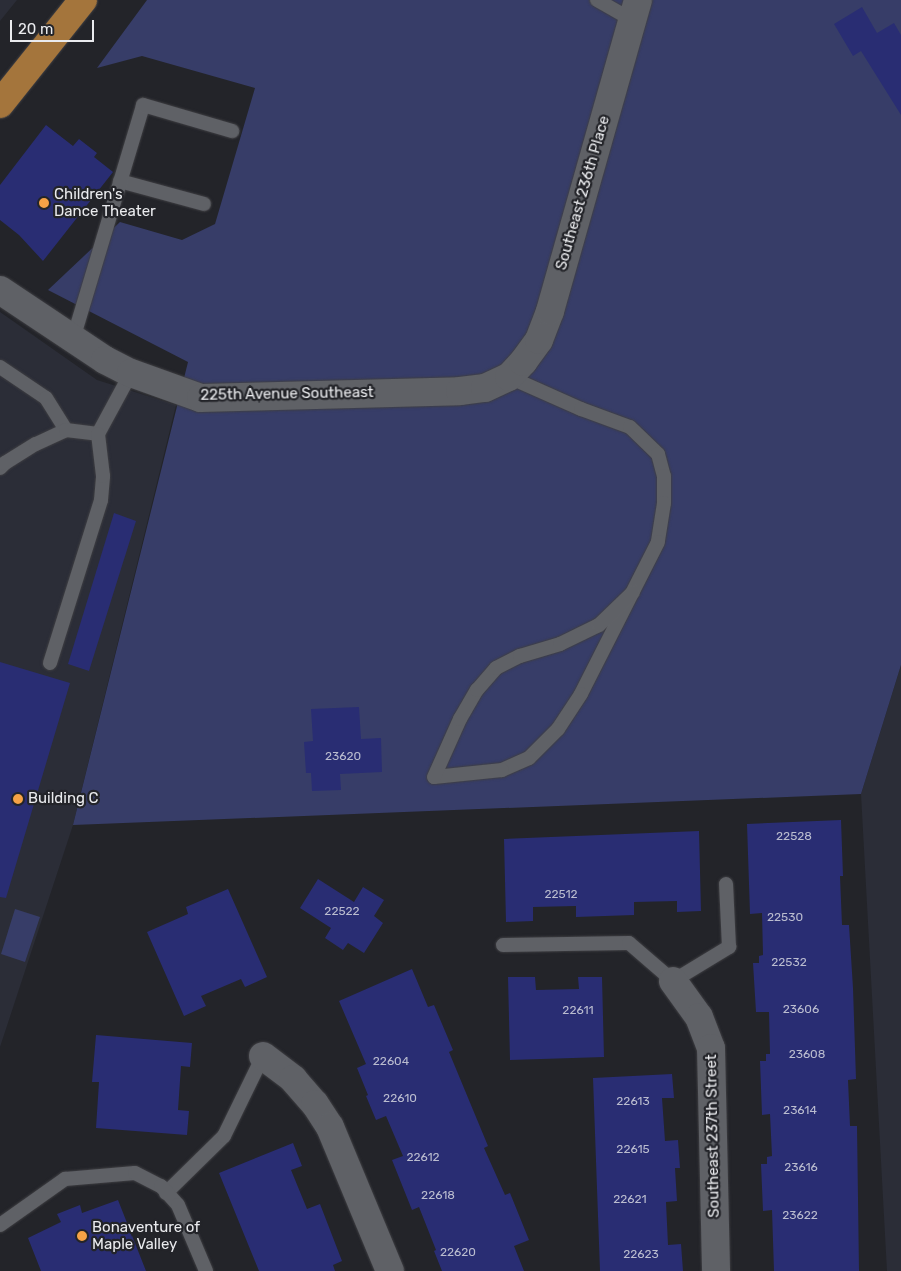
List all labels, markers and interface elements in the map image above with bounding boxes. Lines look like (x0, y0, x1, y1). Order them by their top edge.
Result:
scale bar (12, 10, 96, 42)
text: 20 m (18, 20, 53, 38)
street label: Southeast 236th Place (552, 114, 614, 272)
place label: Children's Dance Theater (54, 185, 156, 220)
marker: Children's Dance Theater (38, 197, 50, 209)
street label: 225th Avenue Southeast (200, 383, 374, 405)
house number: 23620 (325, 750, 361, 764)
place label: Building C (28, 790, 99, 808)
marker: Building C (12, 793, 24, 805)
house number: 22528 (776, 830, 812, 844)
house number: 22512 (544, 888, 578, 902)
house number: 22522 (324, 905, 360, 919)
house number: 22530 (767, 911, 803, 925)
house number: 22532 (771, 956, 807, 970)
house number: 23606 (783, 1003, 819, 1017)
house number: 22611 (562, 1004, 594, 1018)
house number: 23608 (789, 1048, 825, 1062)
street label: Southeast 237th Street (703, 1054, 723, 1218)
house number: 22604 (373, 1055, 409, 1069)
house number: 22610 (383, 1092, 417, 1106)
house number: 22613 (616, 1095, 650, 1109)
house number: 23614 (783, 1104, 817, 1118)
house number: 22615 (616, 1143, 650, 1157)
house number: 22612 (406, 1151, 440, 1165)
house number: 23616 (784, 1161, 818, 1175)
house number: 22618 (421, 1189, 455, 1203)
house number: 22621 (613, 1193, 647, 1207)
house number: 23622 (782, 1209, 818, 1223)
place label: Bonaventure of Maple Valley (92, 1218, 200, 1253)
marker: Bonaventure of Maple Valley (76, 1230, 88, 1242)
house number: 22620 (440, 1246, 476, 1260)
house number: 22623 (623, 1248, 659, 1262)

